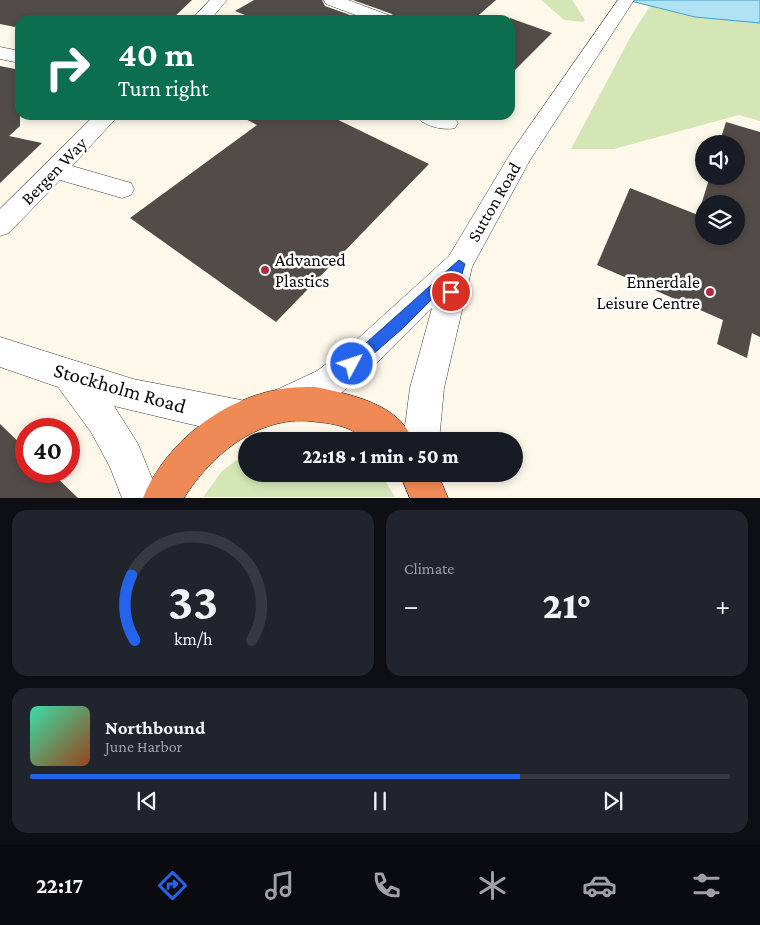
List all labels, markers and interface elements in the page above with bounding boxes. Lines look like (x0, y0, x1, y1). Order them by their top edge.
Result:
icon: right (35, 35, 100, 100)
text: 40 m (118, 35, 195, 74)
text: Turn right (118, 76, 209, 101)
street label: Bergen Way (17, 133, 91, 209)
map controls (695, 135, 745, 245)
button: sound (695, 135, 745, 185)
street label: Sutton Road (463, 158, 525, 245)
button: layers (695, 195, 745, 245)
place label: Advanced Plastics (275, 250, 346, 291)
marker: Advanced Plastics (259, 264, 271, 276)
pin (430, 271, 472, 313)
place label: Ennerdale Leisure Centre (597, 272, 700, 313)
icon: arrive (437, 278, 465, 306)
marker: Ennerdale Leisure Centre (704, 286, 716, 298)
position arrow (325, 337, 377, 389)
street label: Stockholm Road (51, 358, 189, 418)
speed limit sign: 40 (15, 418, 80, 483)
text: 22:18 · 1 min · 50 m (302, 446, 459, 467)
text: Climate (404, 560, 454, 577)
text: 33 (168, 572, 218, 630)
text: 21° (543, 584, 591, 626)
text: − (404, 590, 419, 621)
text: + (715, 590, 730, 621)
text: km/h (174, 629, 213, 649)
text: Northbound (105, 717, 205, 738)
text: June Harbor (105, 738, 182, 755)
icon: previous (133, 787, 161, 815)
icon: pause (366, 787, 394, 815)
icon: next (599, 787, 627, 815)
icon: directions (155, 868, 190, 903)
icon: music (262, 868, 297, 903)
icon: phone (369, 868, 404, 903)
icon: climate (475, 868, 510, 903)
icon: car (582, 868, 617, 903)
icon: filters (689, 868, 724, 903)
text: 22:17 (36, 873, 83, 898)

